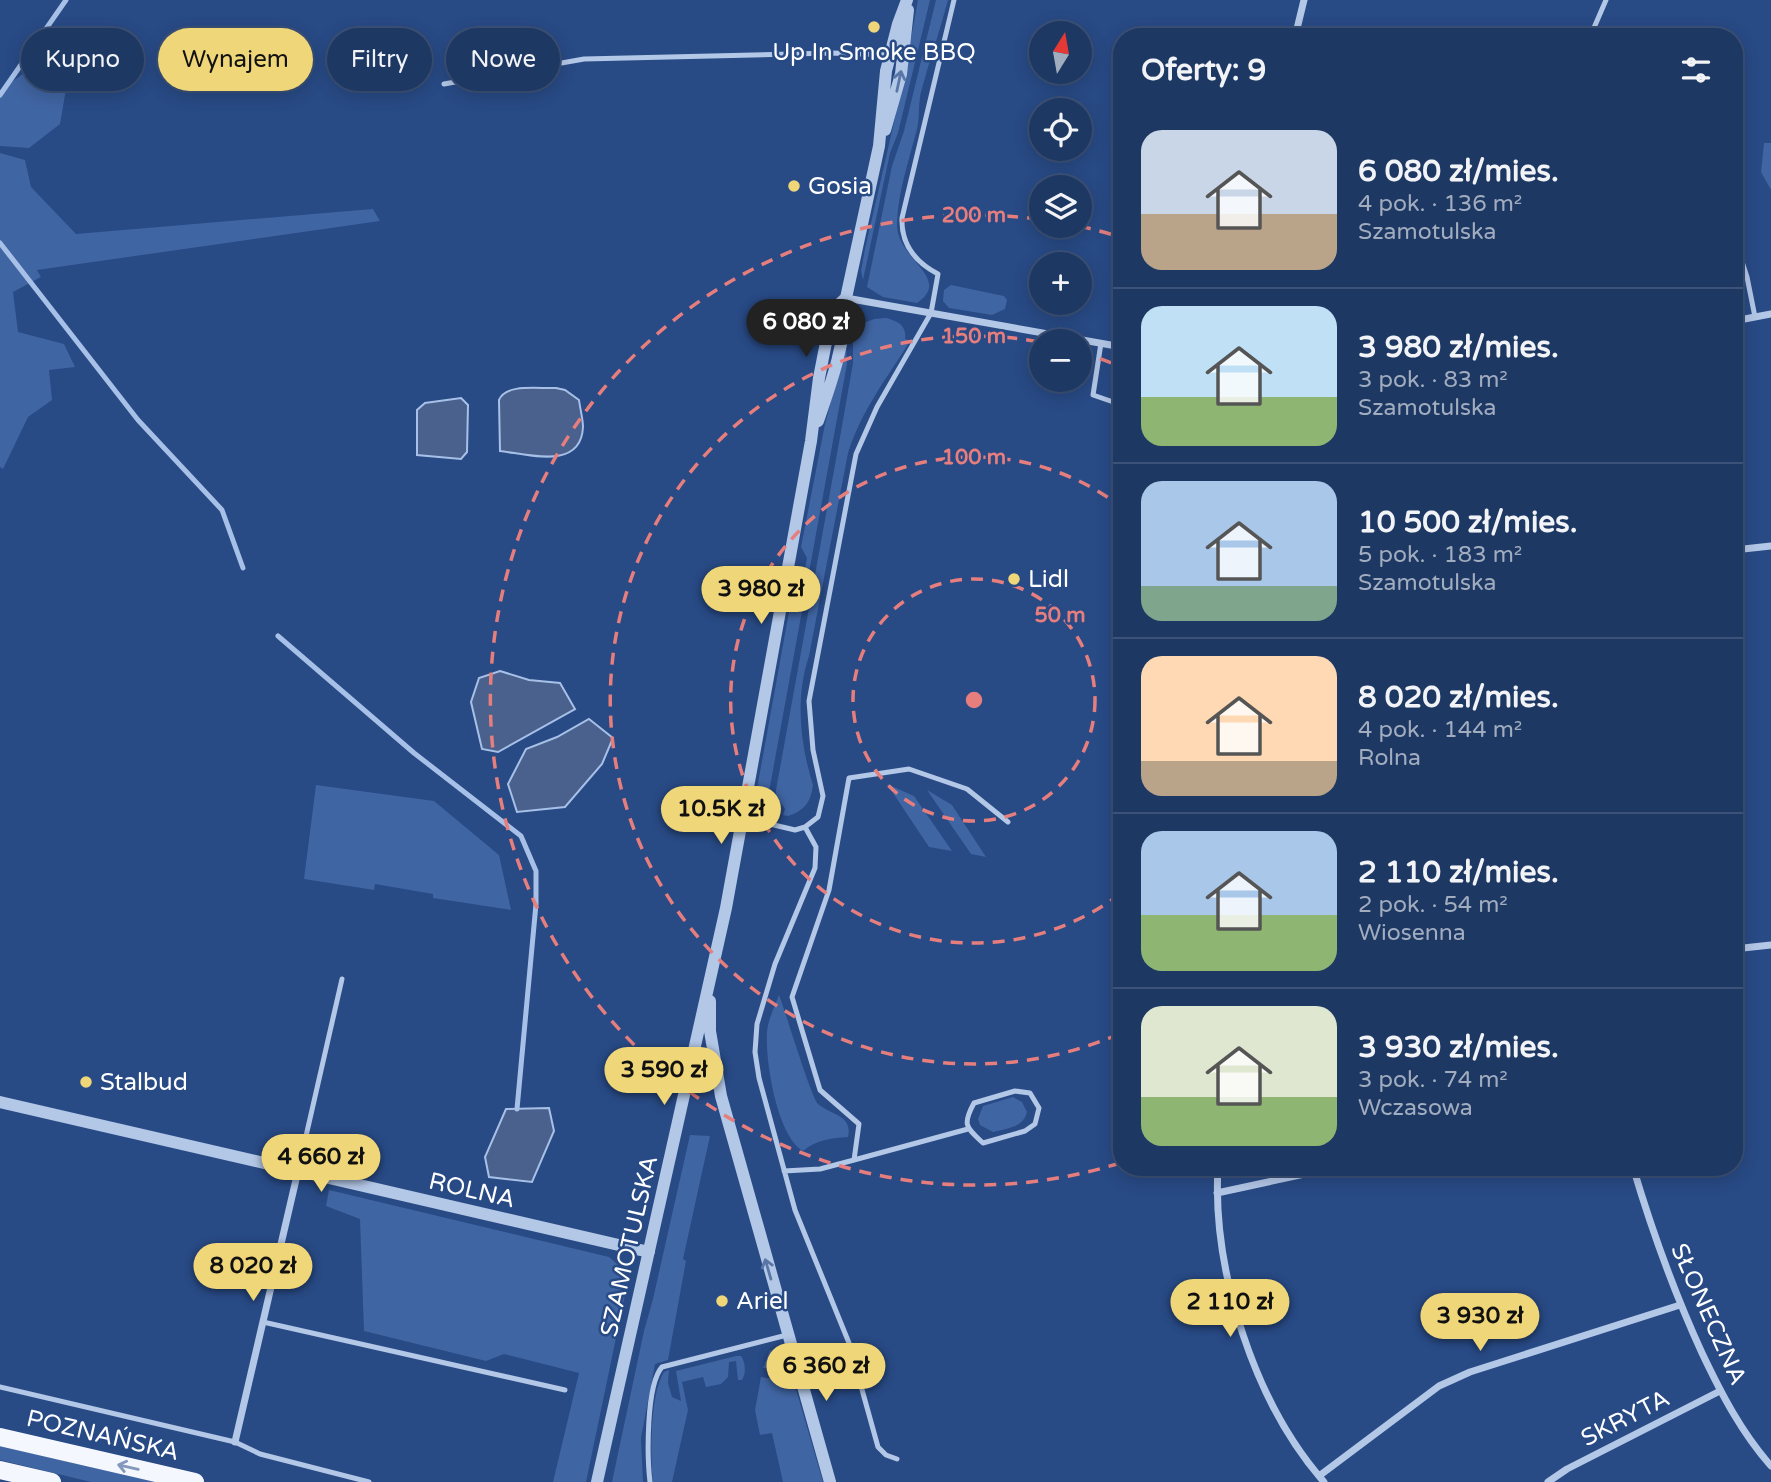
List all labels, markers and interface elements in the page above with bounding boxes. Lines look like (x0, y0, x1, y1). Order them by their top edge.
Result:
marker: Up In Smoke BBQ (866, 19, 882, 35)
north arrow (1029, 21, 1092, 84)
map controls (1029, 21, 1092, 392)
chip: Kupno (21, 28, 144, 91)
chip: Wynajem (158, 28, 313, 91)
chip: Filtry (327, 28, 432, 91)
chip: Nowe (446, 28, 560, 91)
place label: Up In Smoke BBQ (772, 38, 976, 67)
icon: filters (1677, 51, 1715, 89)
text: Oferty: 9 (1141, 52, 1266, 89)
one-way arrow (892, 70, 906, 93)
button: locate (1029, 98, 1092, 161)
text: 6 080 zł/mies. (1358, 153, 1559, 190)
icon: home (1197, 158, 1281, 242)
place label: Gosia (808, 172, 872, 201)
button: layers (1029, 175, 1092, 238)
marker: Gosia (786, 178, 802, 194)
text: 4 pok. · 136 m² (1358, 190, 1522, 218)
text: 200 m (942, 203, 1006, 228)
text: Szamotulska (1358, 218, 1496, 246)
button: + (1029, 252, 1092, 315)
pin: 6 080 zł (734, 300, 878, 359)
text: 6 080 zł (762, 308, 850, 336)
text: 150 m (942, 324, 1006, 349)
button: − (1029, 329, 1092, 392)
text: 3 980 zł/mies. (1358, 329, 1559, 366)
icon: home (1197, 334, 1281, 418)
text: 3 pok. · 83 m² (1358, 366, 1508, 394)
text: Szamotulska (1358, 394, 1496, 422)
text: 100 m (942, 445, 1006, 470)
text: 10 500 zł/mies. (1358, 504, 1578, 541)
icon: home (1197, 509, 1281, 593)
text: 5 pok. · 183 m² (1358, 541, 1522, 569)
place label: Lidl (1028, 565, 1069, 594)
pin: 3 980 zł (689, 566, 833, 626)
text: Szamotulska (1358, 569, 1496, 597)
marker: Lidl (1006, 571, 1022, 587)
text: 3 980 zł (717, 575, 805, 603)
text: 50 m (1034, 603, 1086, 628)
text: 8 020 zł/mies. (1358, 679, 1559, 716)
icon: home (1197, 684, 1281, 768)
centre of rings (962, 688, 986, 712)
text: 4 pok. · 144 m² (1358, 716, 1522, 744)
text: Rolna (1358, 744, 1421, 772)
pin: 10.5K zł (649, 786, 793, 846)
text: 10.5K zł (677, 795, 765, 823)
text: 2 110 zł/mies. (1358, 854, 1559, 891)
icon: home (1197, 859, 1281, 943)
text: 2 pok. · 54 m² (1358, 891, 1508, 919)
text: Wiosenna (1358, 919, 1466, 947)
text: 3 930 zł/mies. (1358, 1029, 1559, 1066)
icon: home (1197, 1034, 1281, 1118)
pin: 3 590 zł (592, 1048, 736, 1107)
text: 3 590 zł (620, 1056, 708, 1084)
text: 3 pok. · 74 m² (1358, 1066, 1508, 1094)
place label: Stalbud (100, 1068, 188, 1097)
marker: Stalbud (78, 1074, 94, 1090)
text: Wczasowa (1358, 1094, 1473, 1122)
pin: 4 660 zł (249, 1134, 393, 1194)
text: 4 660 zł (277, 1143, 365, 1171)
street label: SZAMOTULSKA (595, 1153, 664, 1339)
street label: ROLNA (426, 1167, 518, 1214)
street label: SŁONECZNA (1664, 1239, 1753, 1389)
pin: 8 020 zł (181, 1244, 325, 1303)
text: 8 020 zł (209, 1252, 297, 1280)
one-way arrow (761, 1258, 774, 1280)
pin: 2 110 zł (1158, 1280, 1302, 1339)
place label: Ariel (736, 1287, 789, 1316)
text: 2 110 zł (1186, 1288, 1274, 1316)
marker: Ariel (714, 1293, 730, 1309)
pin: 3 930 zł (1408, 1294, 1552, 1353)
text: 3 930 zł (1436, 1302, 1524, 1330)
pin: 6 360 zł (754, 1344, 898, 1403)
text: 6 360 zł (782, 1352, 870, 1380)
street label: SKRYTA (1576, 1384, 1674, 1453)
street label: POZNAŃSKA (24, 1403, 182, 1467)
one-way arrow (117, 1459, 140, 1473)

